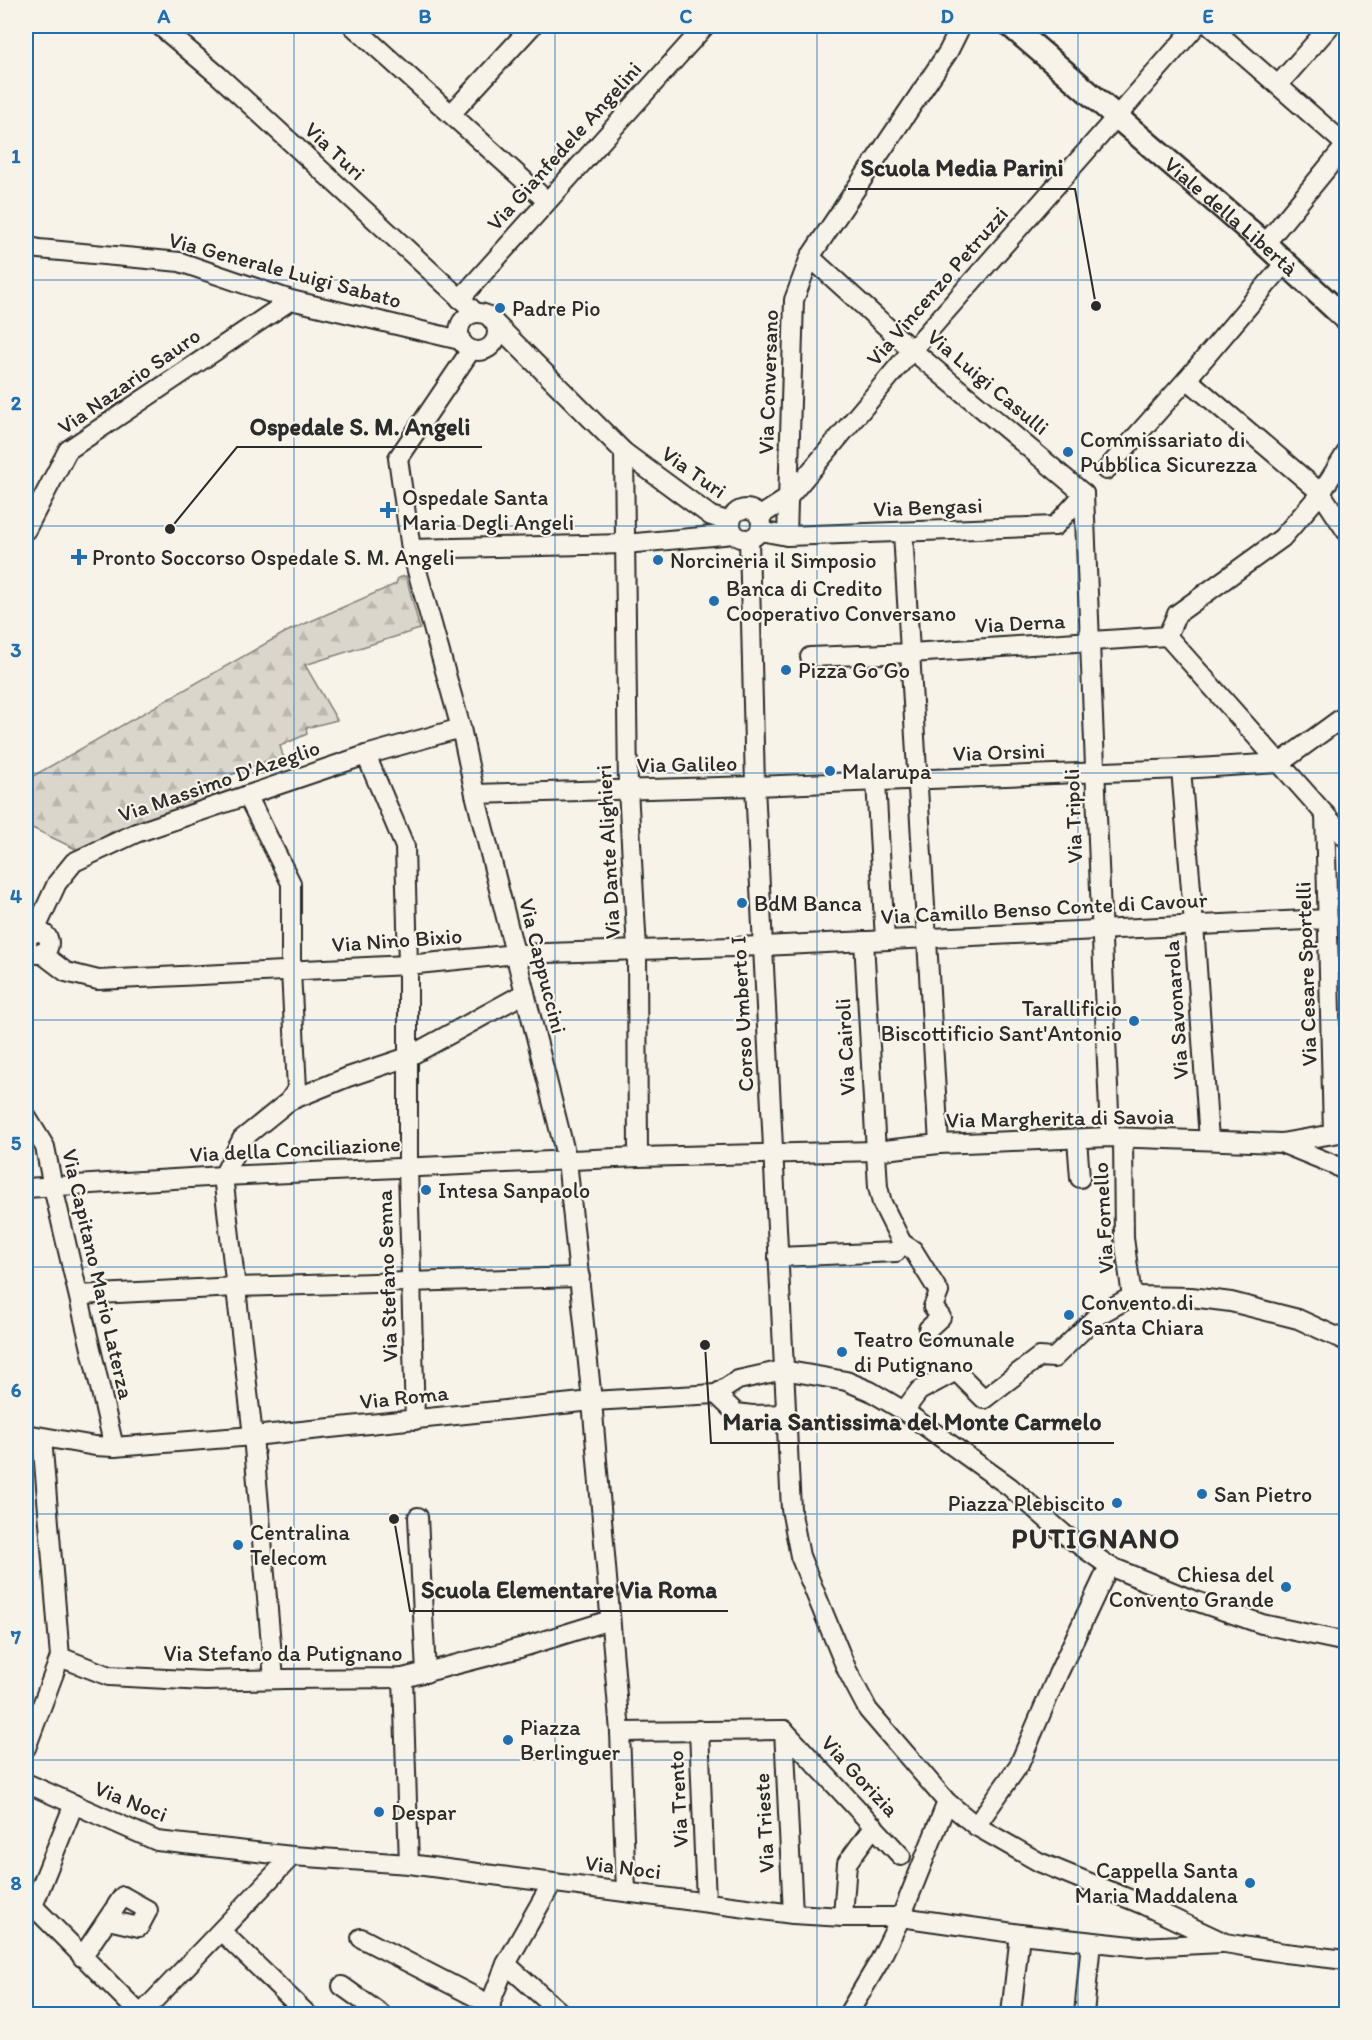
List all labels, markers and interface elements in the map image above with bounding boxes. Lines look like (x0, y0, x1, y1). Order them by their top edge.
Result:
text: A (157, 4, 171, 28)
text: B (419, 4, 432, 28)
text: C (680, 4, 693, 28)
text: D (940, 4, 954, 28)
text: E (1202, 4, 1214, 28)
street label: Via Gianfedele Angelini (481, 56, 647, 236)
street label: Via Turi (299, 116, 371, 186)
text: 1 (11, 144, 21, 168)
callout: Scuola Media Parini (848, 147, 1075, 189)
street label: Viale della Libertà (1159, 150, 1304, 282)
text: Scuola Media Parini (861, 153, 1064, 182)
street label: Via Vincenzo Petruzzi (860, 201, 1014, 371)
street label: Via Generale Luigi Sabato (166, 226, 404, 314)
place label: Padre Pio (512, 295, 601, 322)
marker: Padre Pio (493, 301, 507, 315)
street label: Via Conversano (752, 309, 784, 455)
street label: Via Nazario Sauro (52, 322, 206, 440)
street label: Via Luigi Casulli (922, 323, 1054, 441)
text: 2 (11, 391, 22, 415)
callout: Ospedale S. M. Angeli (237, 405, 482, 447)
text: Ospedale S. M. Angeli (250, 412, 470, 442)
place label: Commissariato di Pubblica Sicurezza (1080, 426, 1258, 478)
street label: Via Turi (656, 440, 732, 504)
marker: Commissariato di Pubblica Sicurezza (1061, 445, 1075, 459)
place label: Ospedale Santa Maria Degli Angeli (402, 484, 574, 536)
street label: Via Bengasi (873, 492, 983, 522)
marker: Ospedale Santa Maria Degli Angeli (379, 501, 397, 519)
place label: Pronto Soccorso Ospedale S. M. Angeli (92, 544, 455, 571)
place label: Norcineria il Simposio (670, 547, 876, 574)
marker: Pronto Soccorso Ospedale S. M. Angeli (70, 548, 88, 566)
marker: Norcineria il Simposio (651, 553, 665, 567)
place label: Banca di Credito Cooperativo Conversano (726, 575, 956, 627)
marker: Banca di Credito Cooperativo Conversano (707, 594, 721, 608)
street label: Via Derna (974, 607, 1067, 639)
text: 3 (11, 638, 22, 662)
place label: Pizza Go Go (798, 657, 910, 684)
marker: Pizza Go Go (779, 663, 793, 677)
street label: Via Massimo D'Azeglio (115, 734, 323, 828)
street label: Via Orsini (952, 737, 1046, 767)
street label: Via Galileo (636, 750, 738, 778)
place label: Malarupa (842, 758, 932, 785)
street label: Via Dante Alighieri (590, 764, 626, 940)
marker: Malarupa (823, 764, 837, 778)
street label: Via Tripoli (1058, 768, 1088, 864)
street label: Via Cesare Sportelli (1289, 881, 1323, 1067)
text: 4 (10, 884, 22, 908)
street label: Via Camillo Benso Conte di Cavour (880, 886, 1208, 930)
place label: BdM Banca (754, 890, 862, 917)
street label: Via Cappuccini (513, 896, 573, 1036)
marker: BdM Banca (735, 896, 749, 910)
street label: Via Nino Bixio (331, 922, 463, 958)
street label: Corso Umberto I (724, 935, 760, 1093)
street label: Via Savonarola (1158, 939, 1194, 1081)
place label: Tarallificio Biscottificio Sant'Antonio (881, 995, 1122, 1047)
street label: Via Cairoli (829, 998, 861, 1096)
marker: Tarallificio Biscottificio Sant'Antonio (1127, 1014, 1141, 1028)
street label: Via Margherita di Savoia (946, 1103, 1174, 1133)
street label: Via della Conciliazione (189, 1130, 401, 1168)
text: 5 (11, 1131, 22, 1155)
street label: Via Capitano Mario Laterza (56, 1146, 140, 1402)
street label: Via Fornello (1087, 1162, 1119, 1274)
place label: Intesa Sanpaolo (438, 1177, 590, 1204)
marker: Intesa Sanpaolo (419, 1183, 433, 1197)
street label: Via Stefano Senna (370, 1189, 404, 1363)
place label: Convento di Santa Chiara (1081, 1289, 1204, 1341)
marker: Convento di Santa Chiara (1062, 1308, 1076, 1322)
place label: Teatro Comunale di Putignano (854, 1326, 1015, 1378)
marker: Teatro Comunale di Putignano (835, 1345, 849, 1359)
text: 6 (11, 1378, 22, 1402)
street label: Via Roma (358, 1379, 450, 1415)
callout: Maria Santissima del Monte Carmelo (711, 1401, 1114, 1443)
text: Maria Santissima del Monte Carmelo (723, 1407, 1101, 1436)
place label: San Pietro (1214, 1481, 1312, 1508)
marker: San Pietro (1195, 1487, 1209, 1501)
place label: Piazza Plebiscito (948, 1490, 1105, 1517)
marker: Piazza Plebiscito (1110, 1496, 1124, 1510)
place label: Centralina Telecom (250, 1519, 350, 1571)
district label: PUTIGNANO (1011, 1521, 1181, 1555)
marker: Centralina Telecom (231, 1538, 245, 1552)
place label: Chiesa del Convento Grande (1109, 1561, 1274, 1613)
callout: Scuola Elementare Via Roma (410, 1569, 728, 1611)
text: Scuola Elementare Via Roma (421, 1575, 717, 1604)
marker: Chiesa del Convento Grande (1279, 1580, 1293, 1594)
text: 7 (10, 1625, 21, 1649)
street label: Via Stefano da Putignano (163, 1640, 403, 1667)
place label: Piazza Berlinguer (520, 1714, 621, 1766)
street label: Via Gorizia (815, 1729, 905, 1823)
marker: Piazza Berlinguer (501, 1733, 515, 1747)
street label: Via Trento (662, 1750, 694, 1848)
street label: Via Trieste (748, 1772, 780, 1874)
street label: Via Noci (91, 1774, 171, 1828)
place label: Despar (391, 1799, 457, 1826)
marker: Despar (372, 1805, 386, 1819)
street label: Via Noci (583, 1849, 663, 1885)
place label: Cappella Santa Maria Maddalena (1075, 1857, 1239, 1909)
text: 8 (11, 1871, 22, 1895)
marker: Cappella Santa Maria Maddalena (1243, 1876, 1257, 1890)

